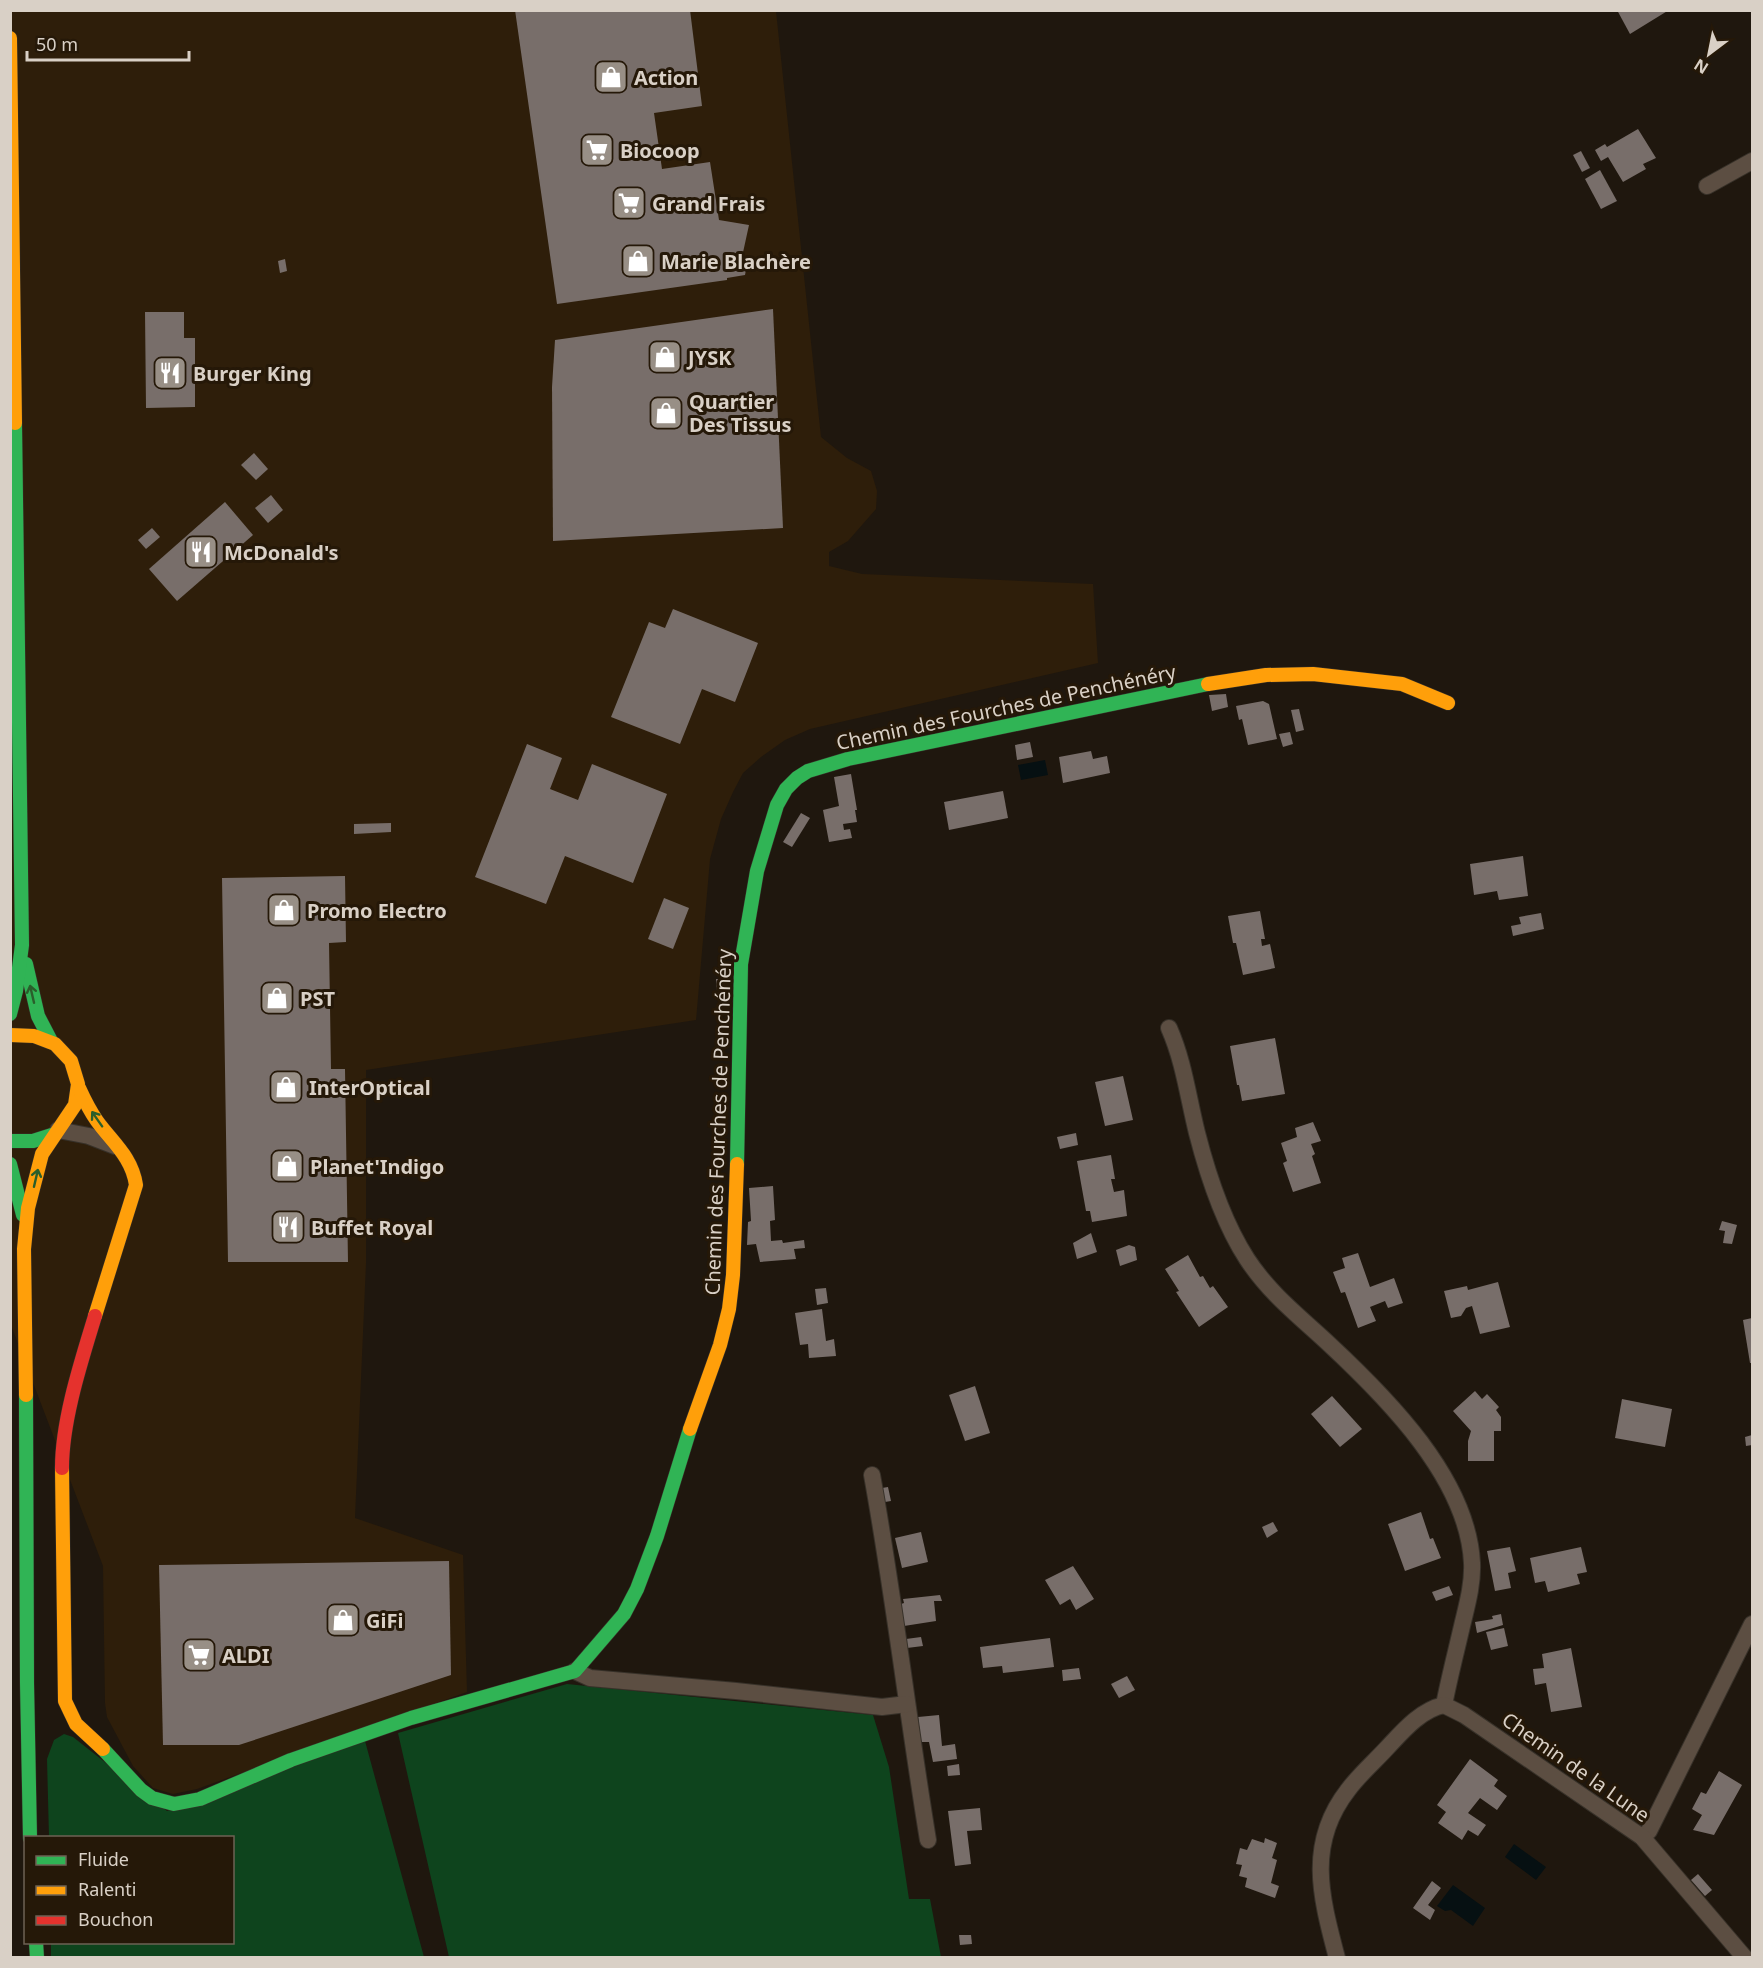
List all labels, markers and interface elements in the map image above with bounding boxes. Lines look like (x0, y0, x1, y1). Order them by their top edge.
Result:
scale bar (27, 24, 189, 62)
north arrow (1679, 24, 1739, 84)
text: 50 m (36, 32, 78, 56)
text: N (1690, 54, 1712, 79)
shop icon: Action (593, 59, 629, 95)
place label: Action (634, 64, 698, 91)
supermarket icon: Biocoop (579, 132, 615, 168)
place label: Biocoop (620, 137, 700, 164)
supermarket icon: Grand Frais (611, 185, 647, 221)
place label: Grand Frais (652, 190, 765, 217)
shop icon: Marie Blachère (620, 243, 656, 279)
place label: Marie Blachère (661, 248, 811, 275)
shop icon: JYSK (647, 339, 683, 375)
place label: JYSK (686, 344, 732, 371)
restaurant icon: Burger King (152, 355, 188, 391)
place label: Burger King (193, 360, 312, 387)
place label: Quartier Des Tissus (689, 388, 791, 438)
shop icon: Quartier Des Tissus (648, 395, 684, 431)
restaurant icon: McDonald's (183, 534, 219, 570)
place label: McDonald's (224, 539, 339, 566)
street label: Chemin des Fourches de Penchénéry (834, 658, 1179, 756)
shop icon: Promo Electro (266, 892, 302, 928)
place label: Promo Electro (307, 897, 447, 924)
street label: Chemin des Fourches de Penchénéry (698, 948, 738, 1296)
shop icon: PST (259, 980, 295, 1016)
one-way arrow (26, 985, 37, 1005)
place label: PST (300, 985, 335, 1012)
shop icon: InterOptical (268, 1069, 304, 1105)
place label: InterOptical (309, 1074, 431, 1101)
one-way arrow (91, 1112, 103, 1128)
shop icon: Planet'Indigo (269, 1148, 305, 1184)
place label: Planet'Indigo (310, 1153, 444, 1180)
one-way arrow (30, 1169, 42, 1188)
restaurant icon: Buffet Royal (270, 1209, 306, 1245)
place label: Buffet Royal (311, 1214, 433, 1241)
shop icon: GiFi (325, 1602, 361, 1638)
place label: GiFi (366, 1607, 403, 1634)
supermarket icon: ALDI (181, 1637, 217, 1673)
place label: ALDI (222, 1642, 270, 1669)
street label: Chemin de la Lune (1497, 1706, 1655, 1828)
legend (24, 1836, 234, 1944)
text: Fluide (78, 1847, 129, 1871)
text: Ralenti (78, 1877, 136, 1901)
text: Bouchon (78, 1907, 154, 1931)

